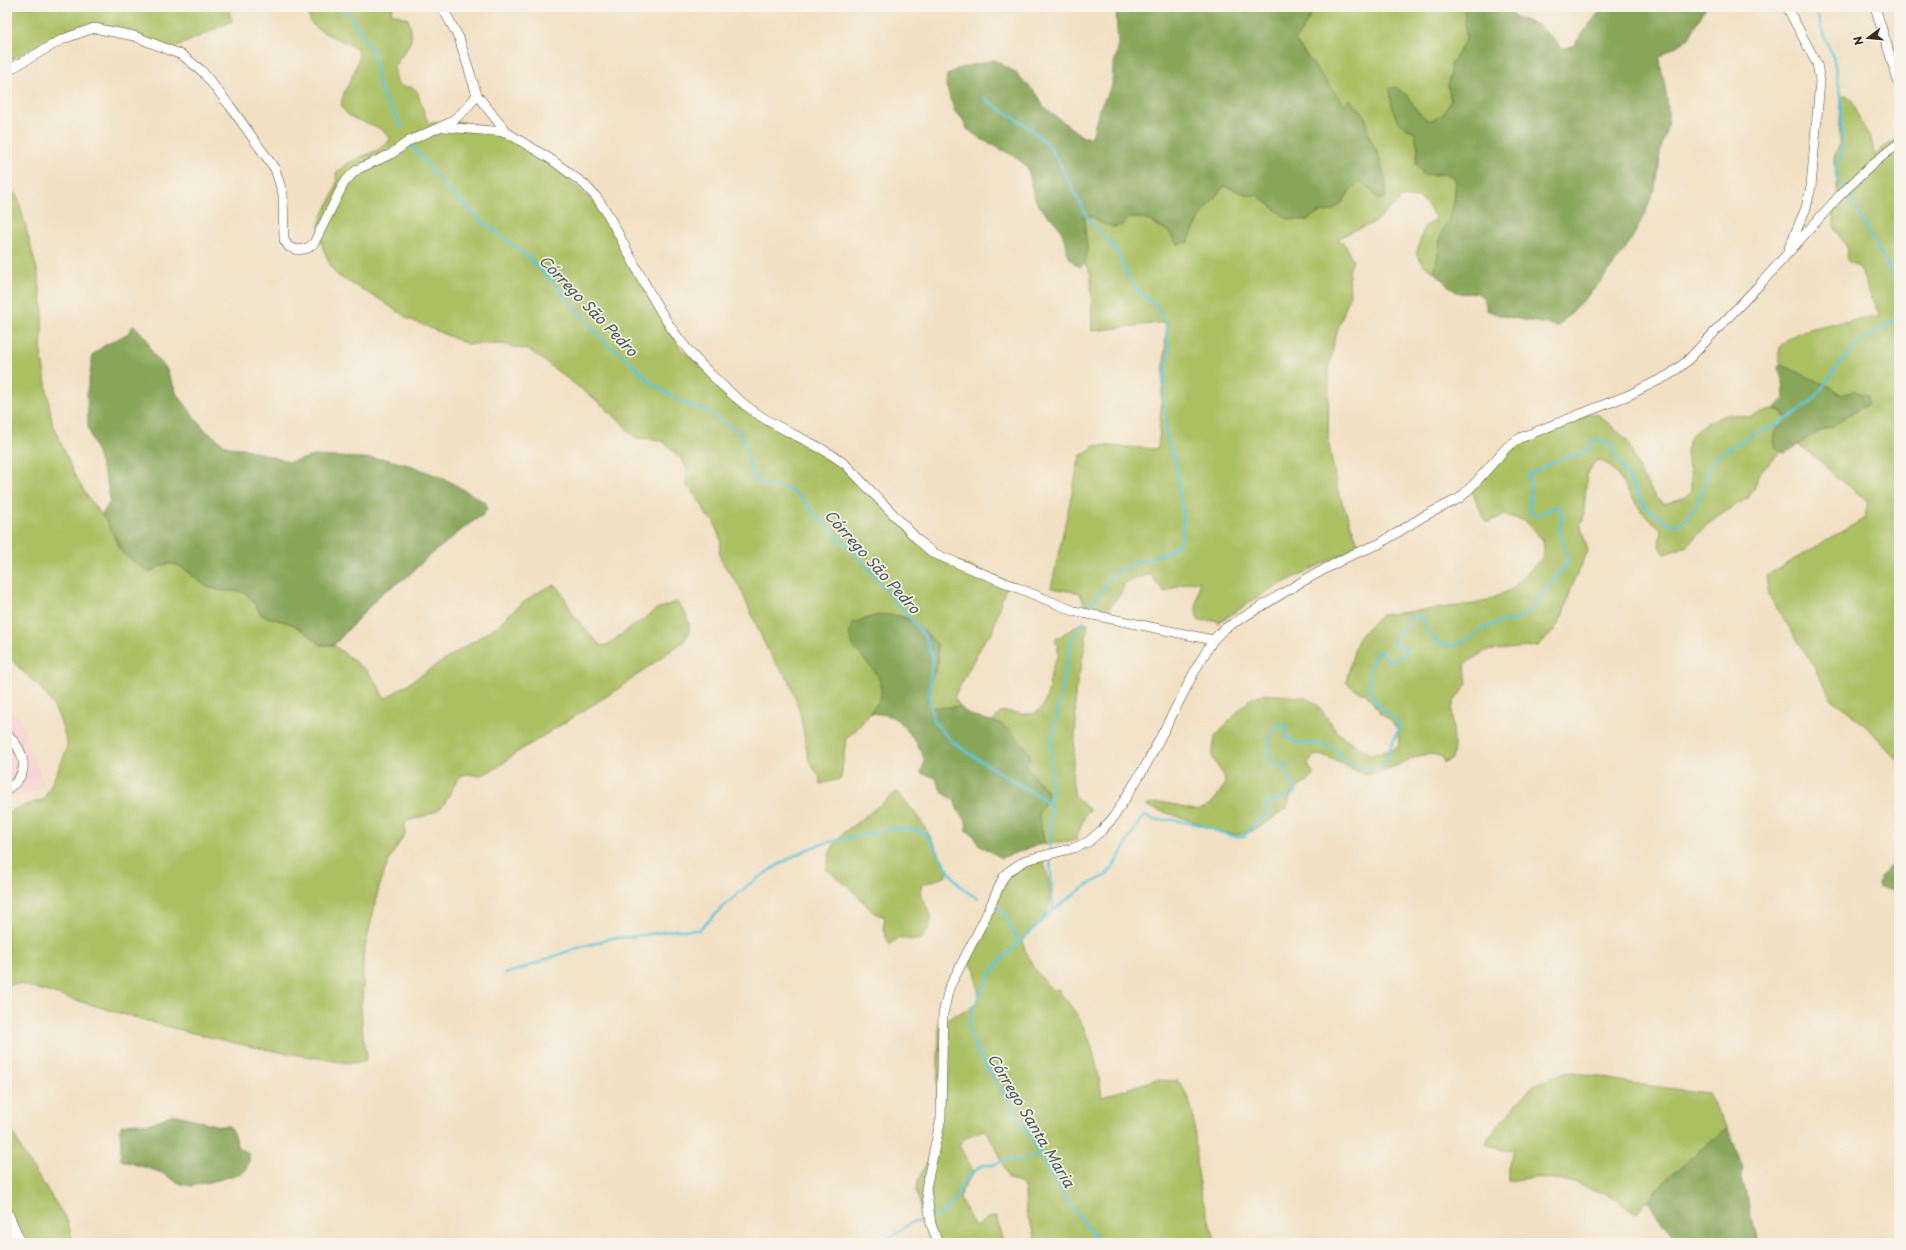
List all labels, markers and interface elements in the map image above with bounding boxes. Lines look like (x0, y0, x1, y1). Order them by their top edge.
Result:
north arrow (1848, 18, 1888, 58)
text: N (1848, 34, 1867, 47)
water label: Córrego São Pedro (534, 249, 644, 361)
water label: Córrego São Pedro (820, 504, 927, 619)
water label: Córrego Santa Maria (983, 1049, 1081, 1192)

